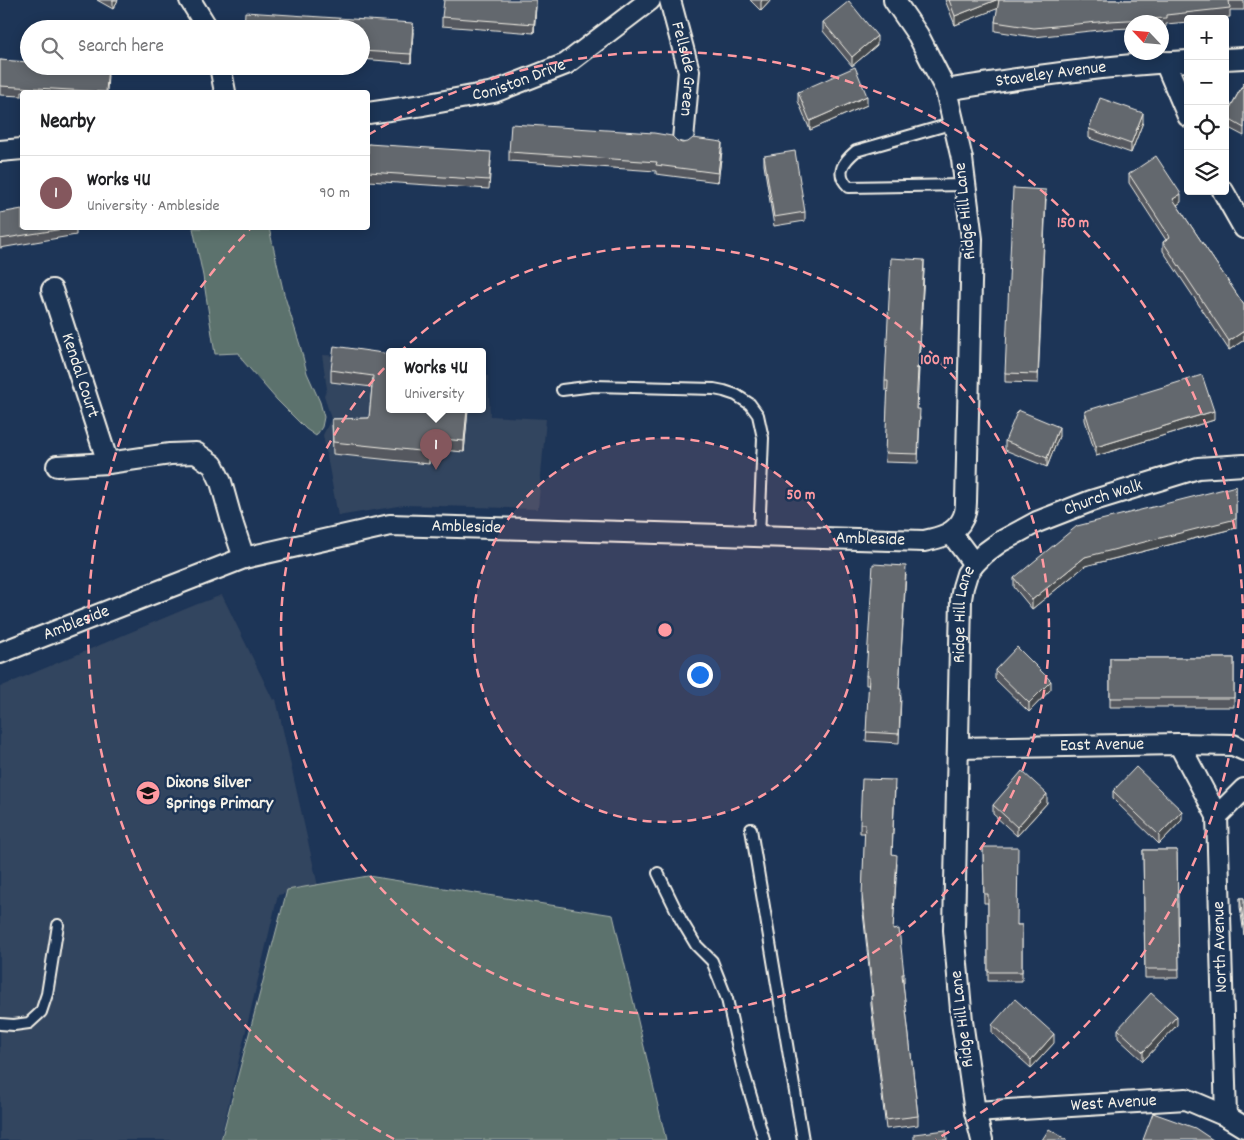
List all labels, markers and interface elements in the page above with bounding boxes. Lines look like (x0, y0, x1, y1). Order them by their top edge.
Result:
north arrow (1124, 15, 1169, 60)
map controls (1184, 15, 1229, 195)
button: + (1184, 15, 1229, 60)
street label: Fellside Green (664, 19, 701, 117)
search box (20, 20, 370, 75)
icon: search (38, 34, 66, 62)
text: Search here (78, 34, 164, 61)
street label: Coniston Drive (470, 53, 570, 108)
street label: Staveley Avenue (994, 55, 1108, 94)
button: − (1184, 60, 1229, 105)
button: locate (1184, 105, 1229, 150)
text: Nearby (40, 108, 95, 138)
button: layers (1184, 150, 1229, 195)
street label: Ridge Hill Lane (948, 161, 984, 261)
text: Works 4U (87, 168, 151, 195)
text: 1 (54, 182, 58, 205)
text: 90 m (319, 182, 350, 205)
text: University · Ambleside (87, 195, 219, 218)
text: 150 m (1057, 213, 1089, 235)
street label: Kendal Court (54, 330, 105, 422)
popup (386, 348, 486, 413)
text: 100 m (920, 350, 954, 372)
text: Works 4U (404, 356, 468, 383)
text: University (404, 383, 464, 406)
pin: 1 (420, 429, 452, 470)
street label: Church Walk (1060, 473, 1146, 523)
text: 50 m (787, 485, 815, 507)
street label: Ambleside (431, 514, 502, 541)
street label: Ambleside (835, 526, 905, 553)
street label: Ridge Hill Lane (947, 560, 982, 663)
street label: Ambleside (40, 599, 113, 647)
centre of rings (656, 621, 674, 639)
your location (687, 662, 713, 688)
street label: East Avenue (1060, 732, 1144, 759)
place label: Dixons Silver Springs Primary (166, 771, 274, 817)
school or university icon: Dixons Silver Springs Primary (135, 780, 161, 806)
street label: North Avenue (1207, 901, 1235, 993)
street label: Ridge Hill Lane (945, 969, 981, 1069)
street label: West Avenue (1070, 1088, 1157, 1119)

